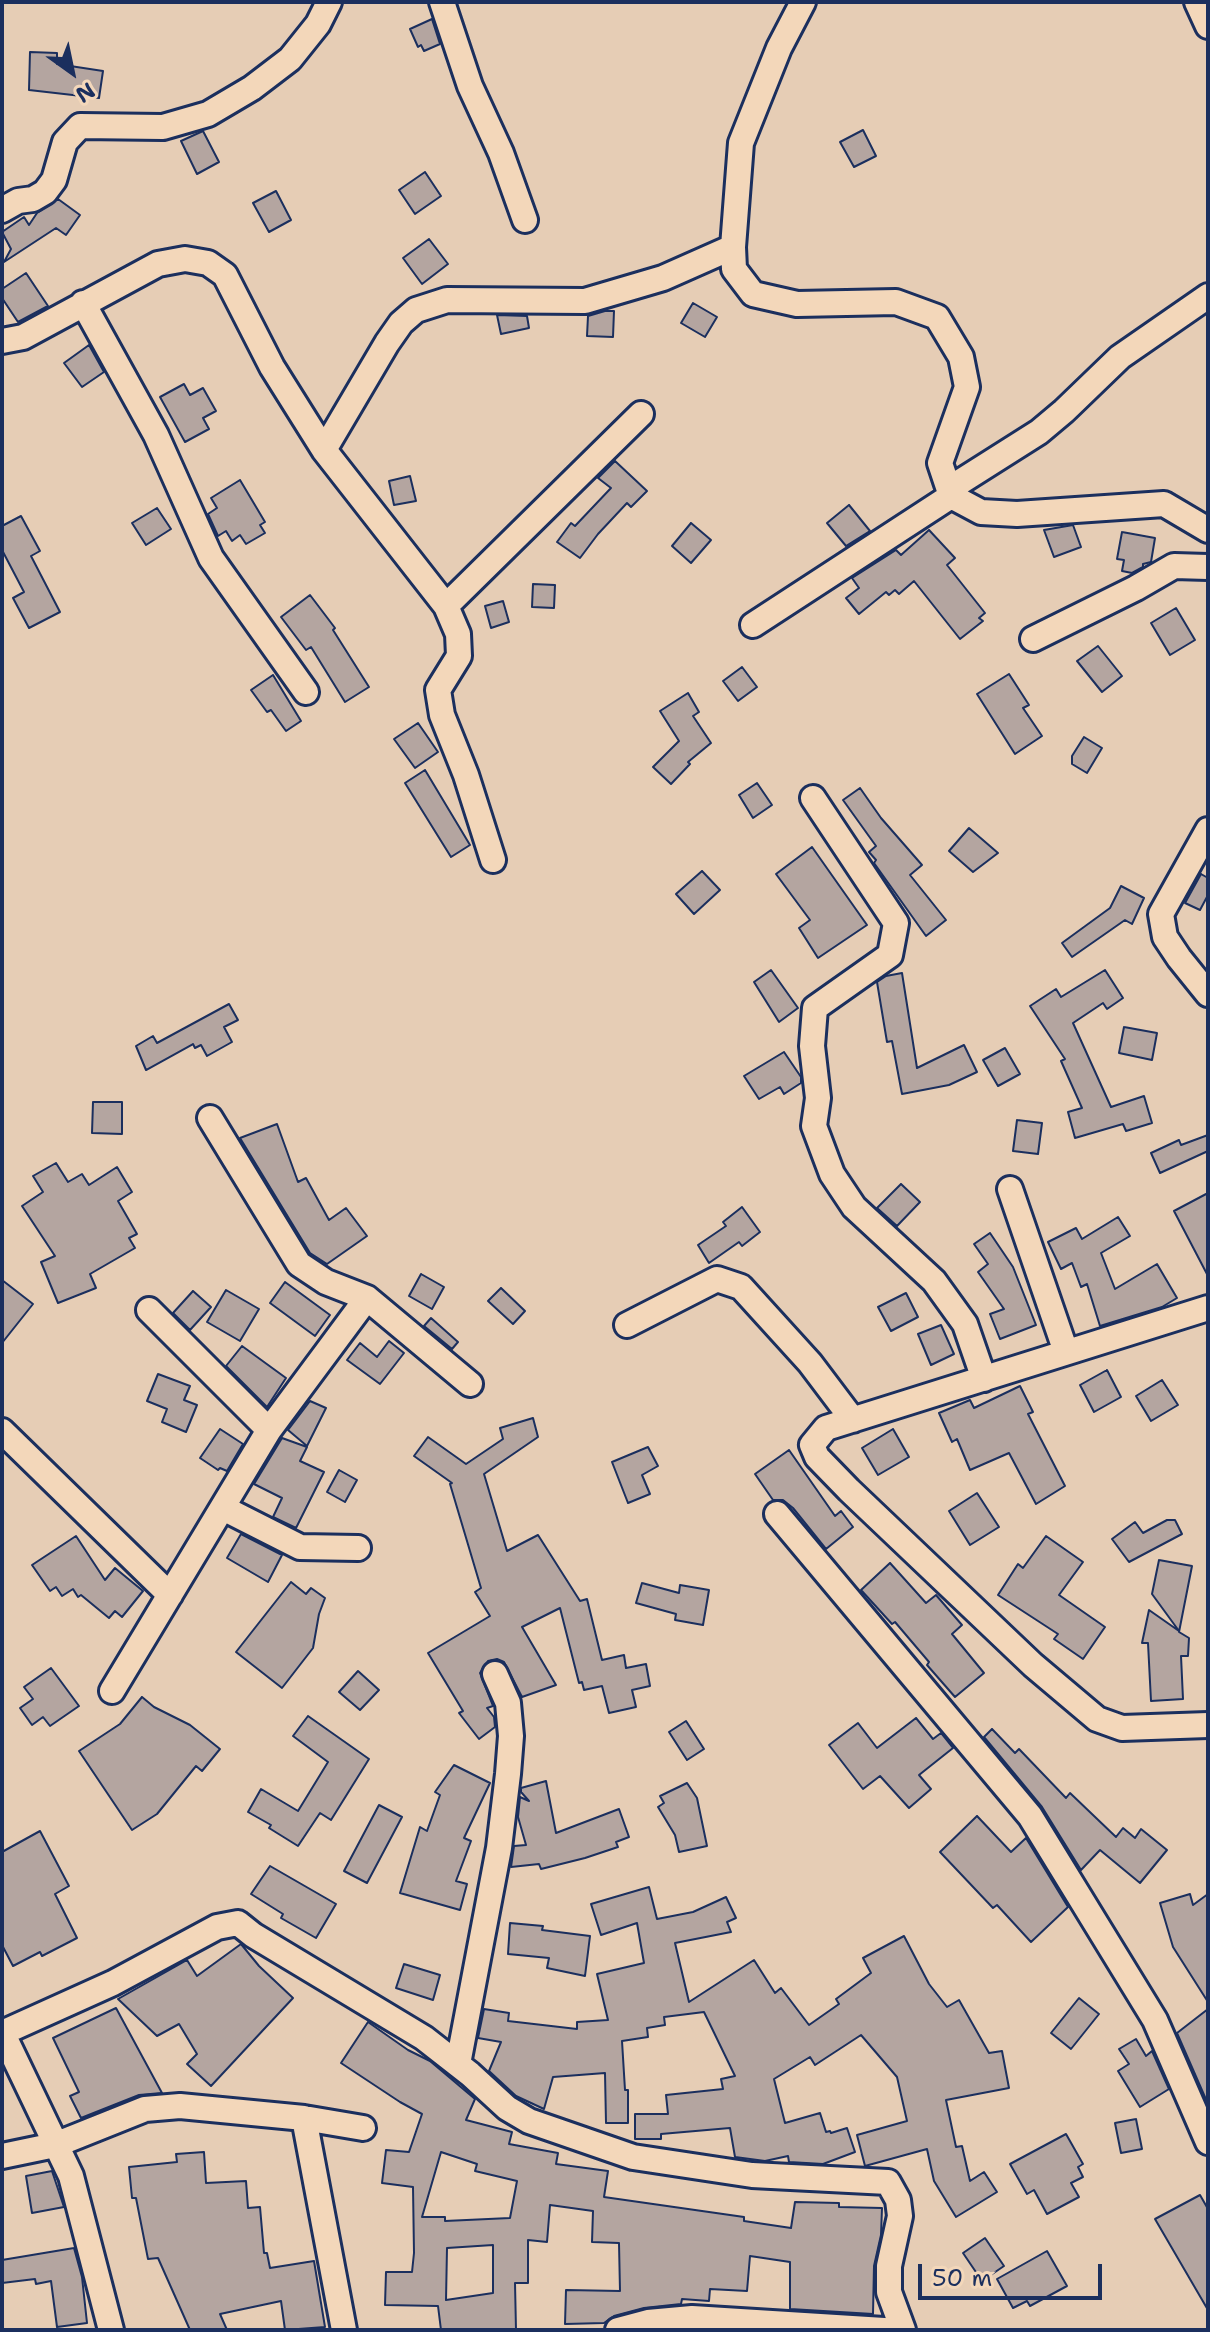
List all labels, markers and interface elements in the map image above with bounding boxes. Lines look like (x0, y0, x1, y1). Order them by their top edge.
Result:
north arrow (32, 32, 112, 112)
text: N (70, 76, 101, 109)
scale bar (922, 2248, 1106, 2298)
text: 50 m (932, 2262, 992, 2294)

